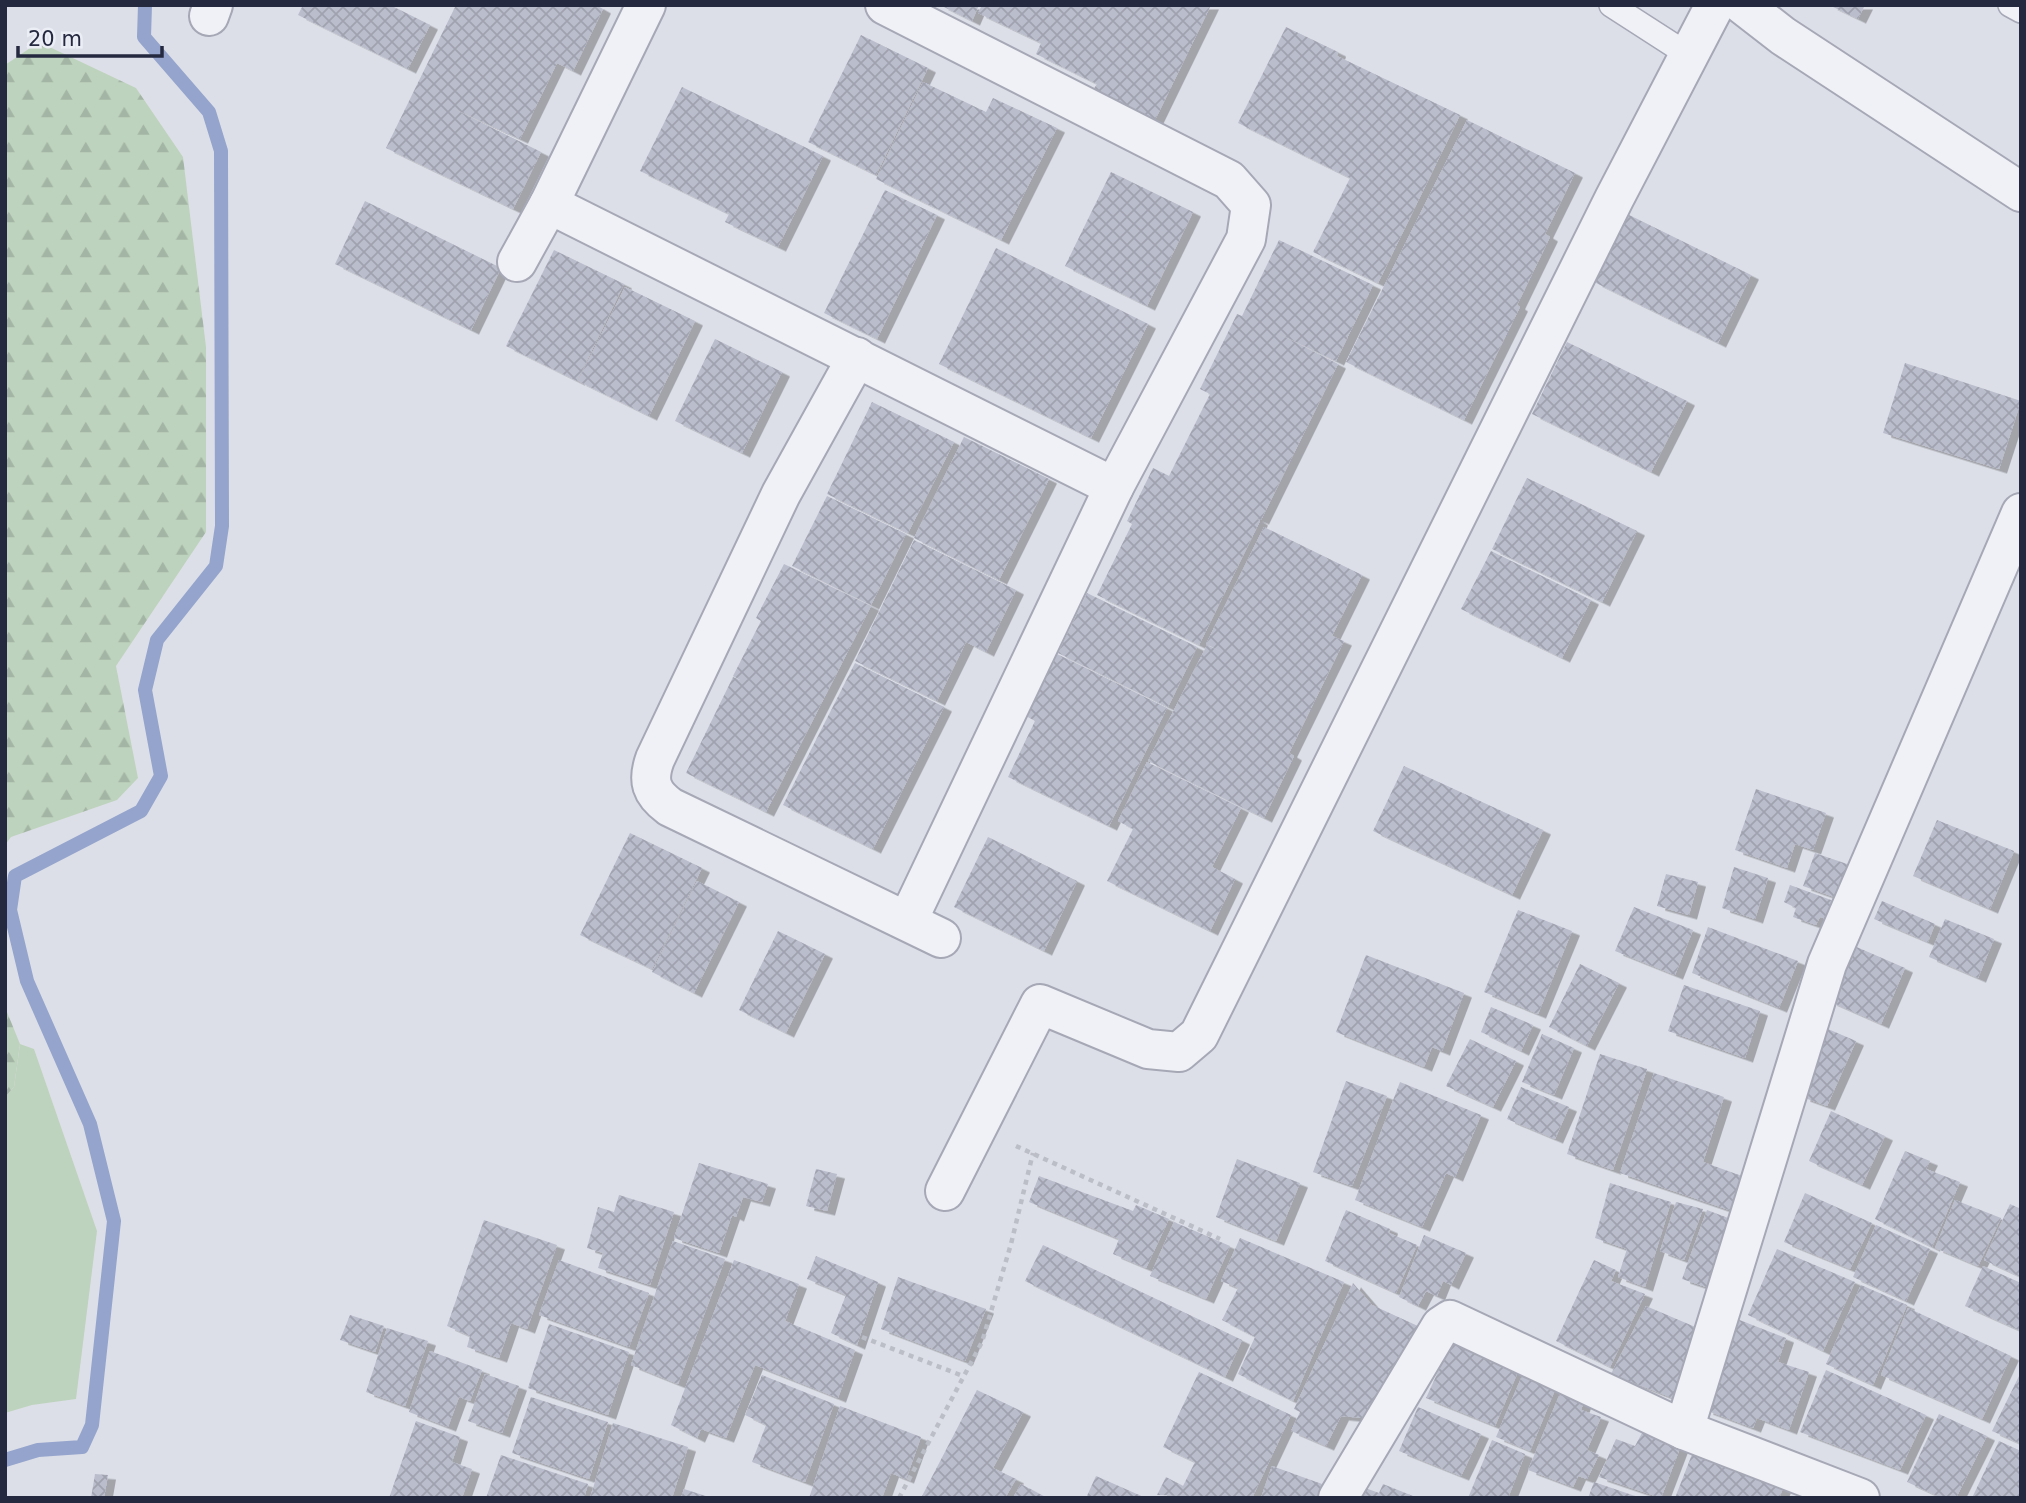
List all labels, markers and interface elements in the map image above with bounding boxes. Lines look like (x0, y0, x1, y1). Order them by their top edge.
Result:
scale bar (18, 14, 161, 58)
text: 20 m (28, 27, 82, 51)

